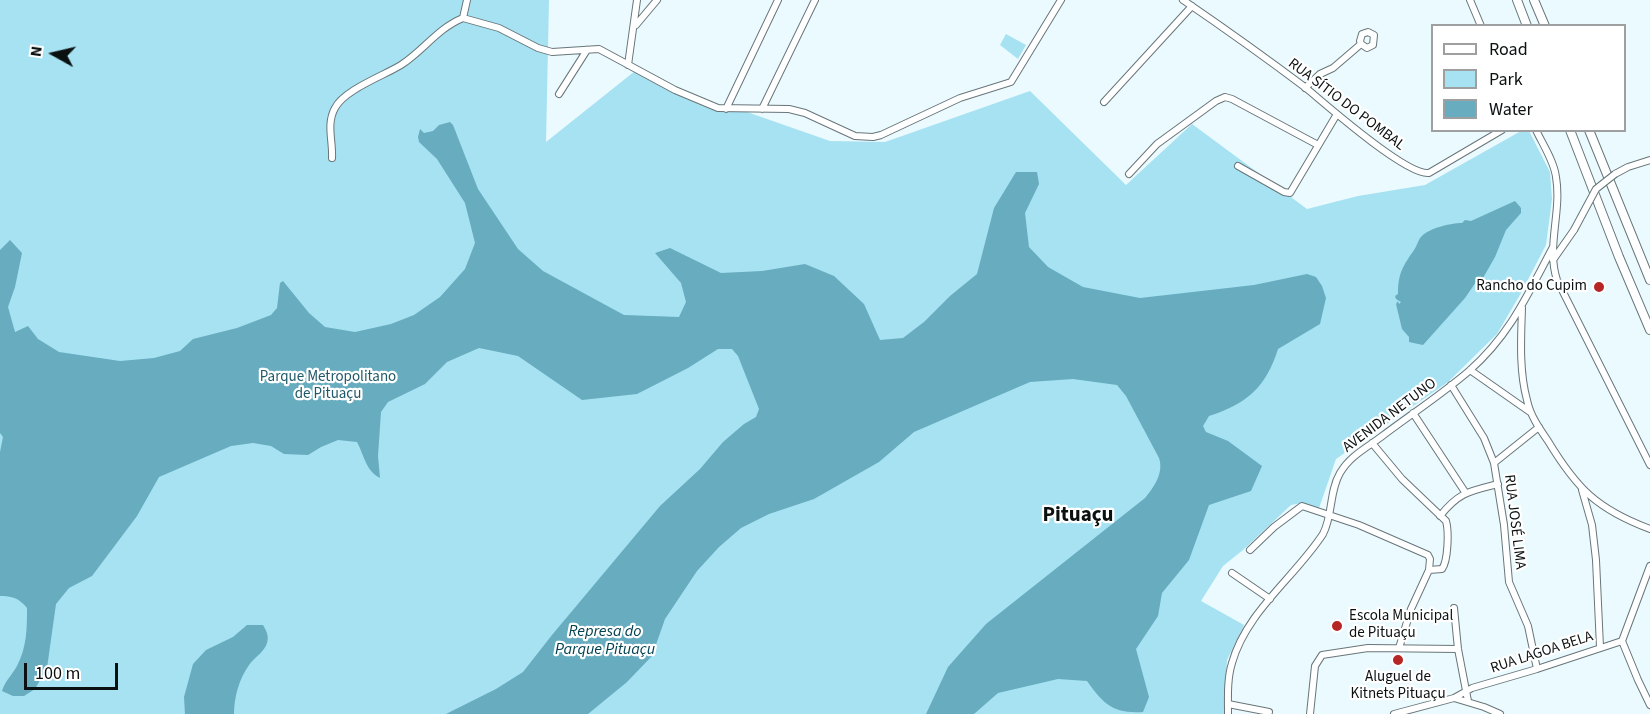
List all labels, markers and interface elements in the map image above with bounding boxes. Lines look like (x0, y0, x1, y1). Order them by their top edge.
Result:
north arrow (24, 24, 84, 84)
legend (1431, 24, 1626, 132)
text: Road (1489, 37, 1528, 62)
text: N (25, 45, 48, 58)
street label: RUA SÍTIO DO POMBAL (1284, 55, 1408, 155)
text: Park (1489, 67, 1523, 92)
text: Water (1489, 97, 1533, 122)
place label: Rancho do Cupim (1476, 278, 1587, 296)
marker: Rancho do Cupim (1592, 280, 1606, 294)
park label: Parque Metropolitano de Pituaçu (260, 369, 396, 404)
street label: AVENIDA NETUNO (1340, 375, 1440, 457)
street label: RUA JOSÉ LIMA (1499, 474, 1529, 570)
district label: Pituaçu (1042, 503, 1114, 529)
place label: Escola Municipal de Pituaçu (1349, 608, 1453, 643)
marker: Escola Municipal de Pituaçu (1330, 619, 1344, 633)
water label: Represa do Parque Pituaçu (555, 622, 655, 660)
street label: RUA LAGOA BELA (1488, 628, 1596, 678)
scale bar (27, 651, 122, 689)
marker: Aluguel de Kitnets Pituaçu (1391, 653, 1405, 667)
text: 100 m (35, 661, 80, 686)
place label: Aluguel de Kitnets Pituaçu (1350, 669, 1446, 704)

